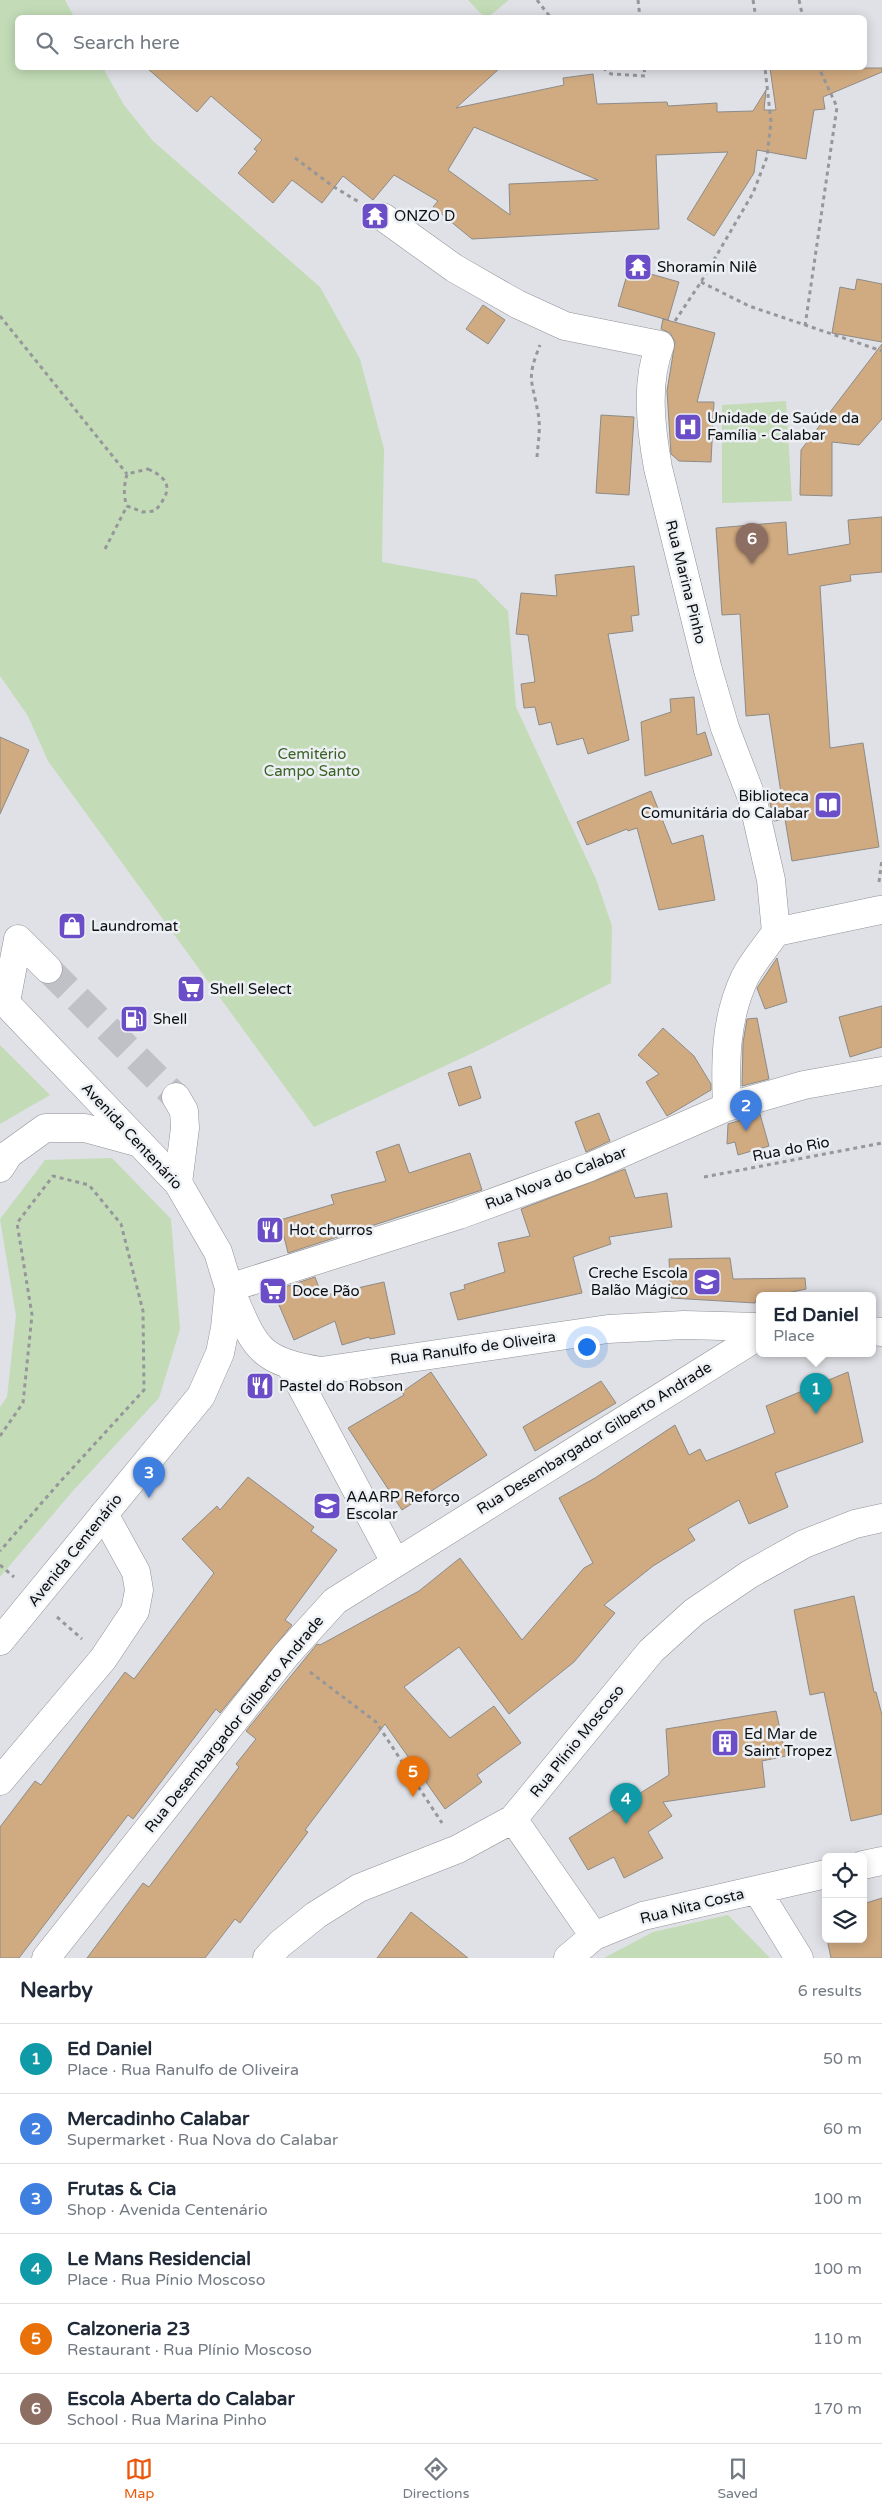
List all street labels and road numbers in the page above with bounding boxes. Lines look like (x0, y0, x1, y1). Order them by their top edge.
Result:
street label: Rua Marina Pinho (662, 518, 710, 646)
street label: Avenida Centenário (78, 1079, 186, 1193)
street label: Rua do Rio (751, 1133, 831, 1165)
street label: Rua Nova do Calabar (483, 1143, 630, 1213)
street label: Rua Ranulfo de Oliveira (389, 1327, 557, 1369)
street label: Rua Desembargador Gilberto Andrade (473, 1358, 715, 1518)
street label: Avenida Centenário (24, 1490, 126, 1610)
street label: Rua Desembargador Gilberto Andrade (141, 1612, 327, 1836)
street label: Rua Plínio Moscoso (526, 1681, 628, 1801)
street label: Rua Nita Costa (638, 1884, 746, 1928)

